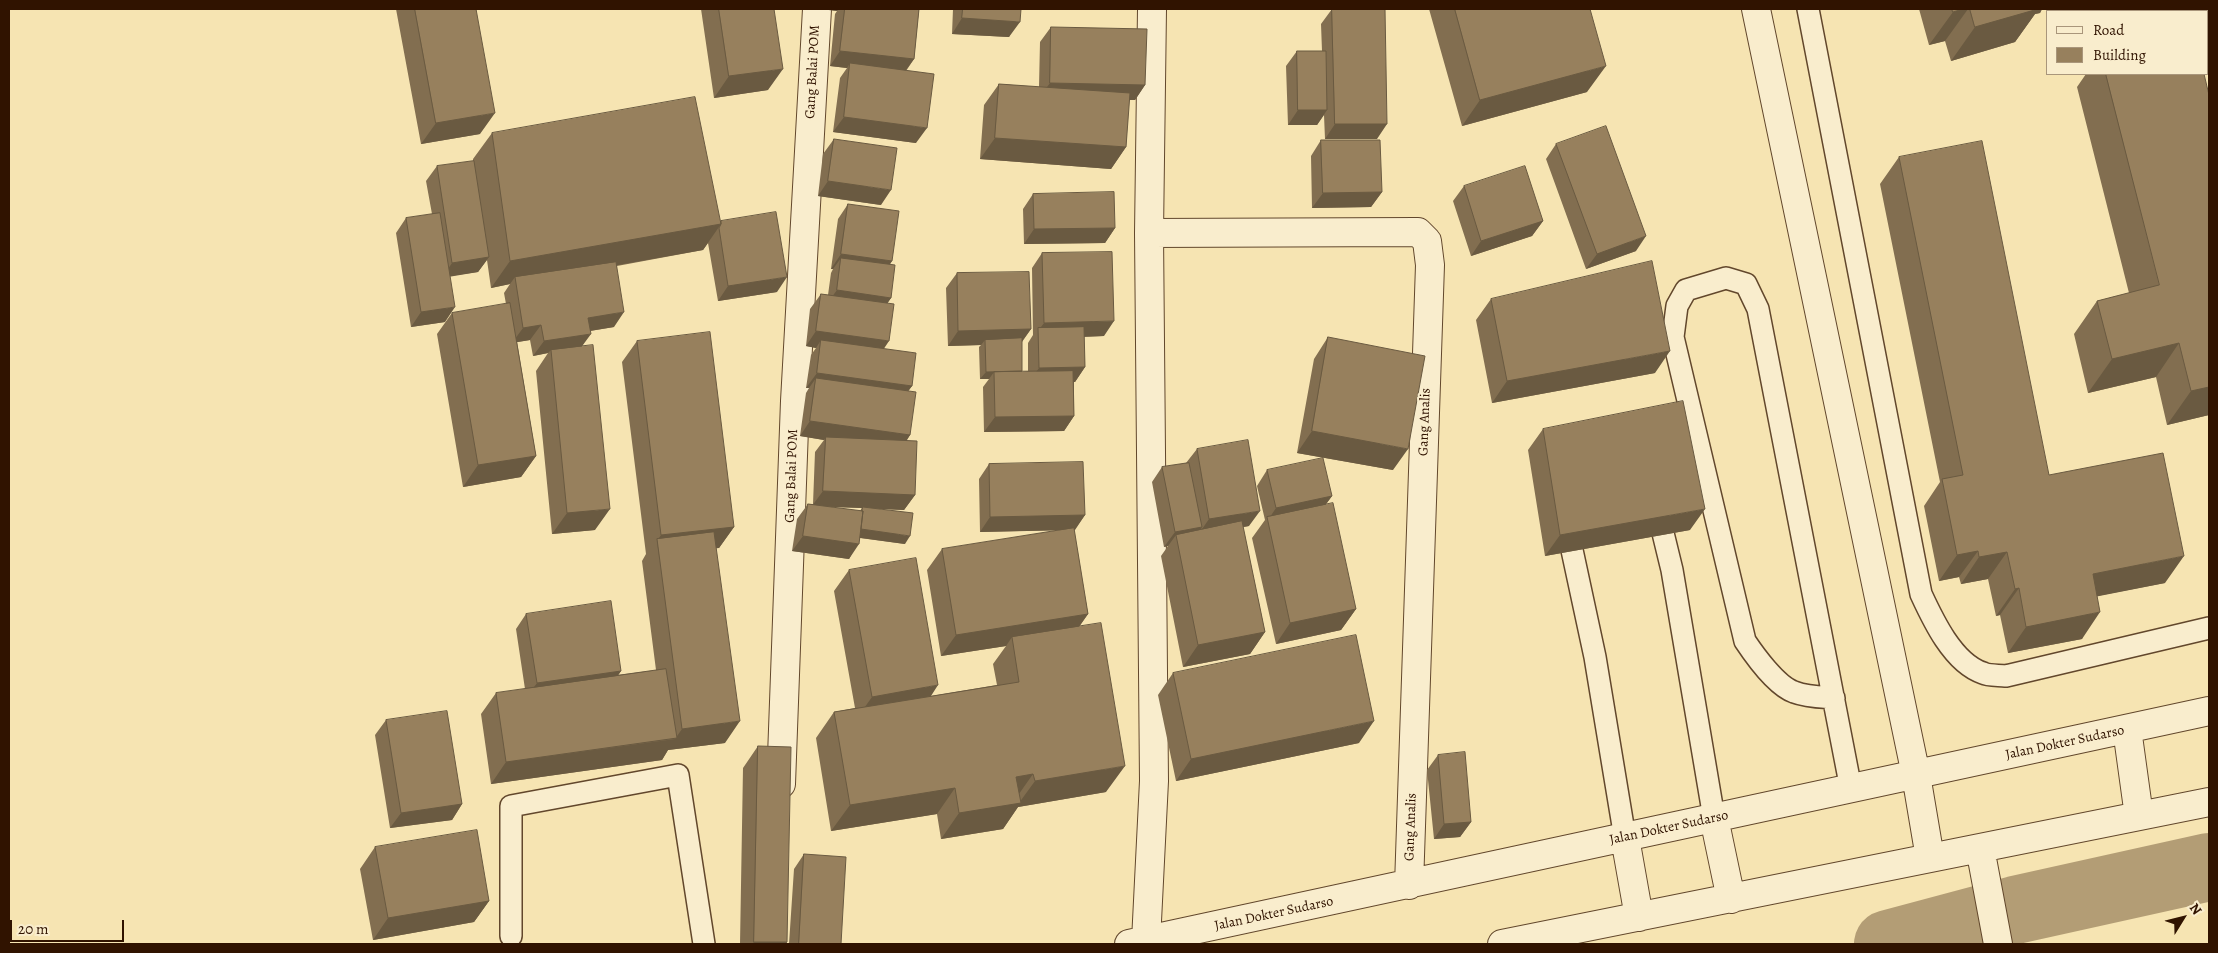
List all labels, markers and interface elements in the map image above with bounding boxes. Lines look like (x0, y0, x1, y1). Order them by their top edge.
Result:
legend (2046, 10, 2208, 75)
text: Road (2093, 20, 2124, 40)
street label: Gang Balai POM (802, 25, 824, 119)
text: Building (2093, 45, 2146, 65)
street label: Gang Analis (1415, 388, 1435, 456)
street label: Gang Balai POM (782, 429, 802, 523)
street label: Jalan Dokter Sudarso (2004, 722, 2126, 764)
street label: Gang Analis (1401, 793, 1421, 861)
street label: Jalan Dokter Sudarso (1608, 807, 1730, 849)
street label: Jalan Dokter Sudarso (1213, 893, 1335, 935)
north arrow (2158, 893, 2208, 943)
text: N (2185, 899, 2206, 919)
scale bar (12, 910, 126, 942)
text: 20 m (18, 919, 49, 939)

